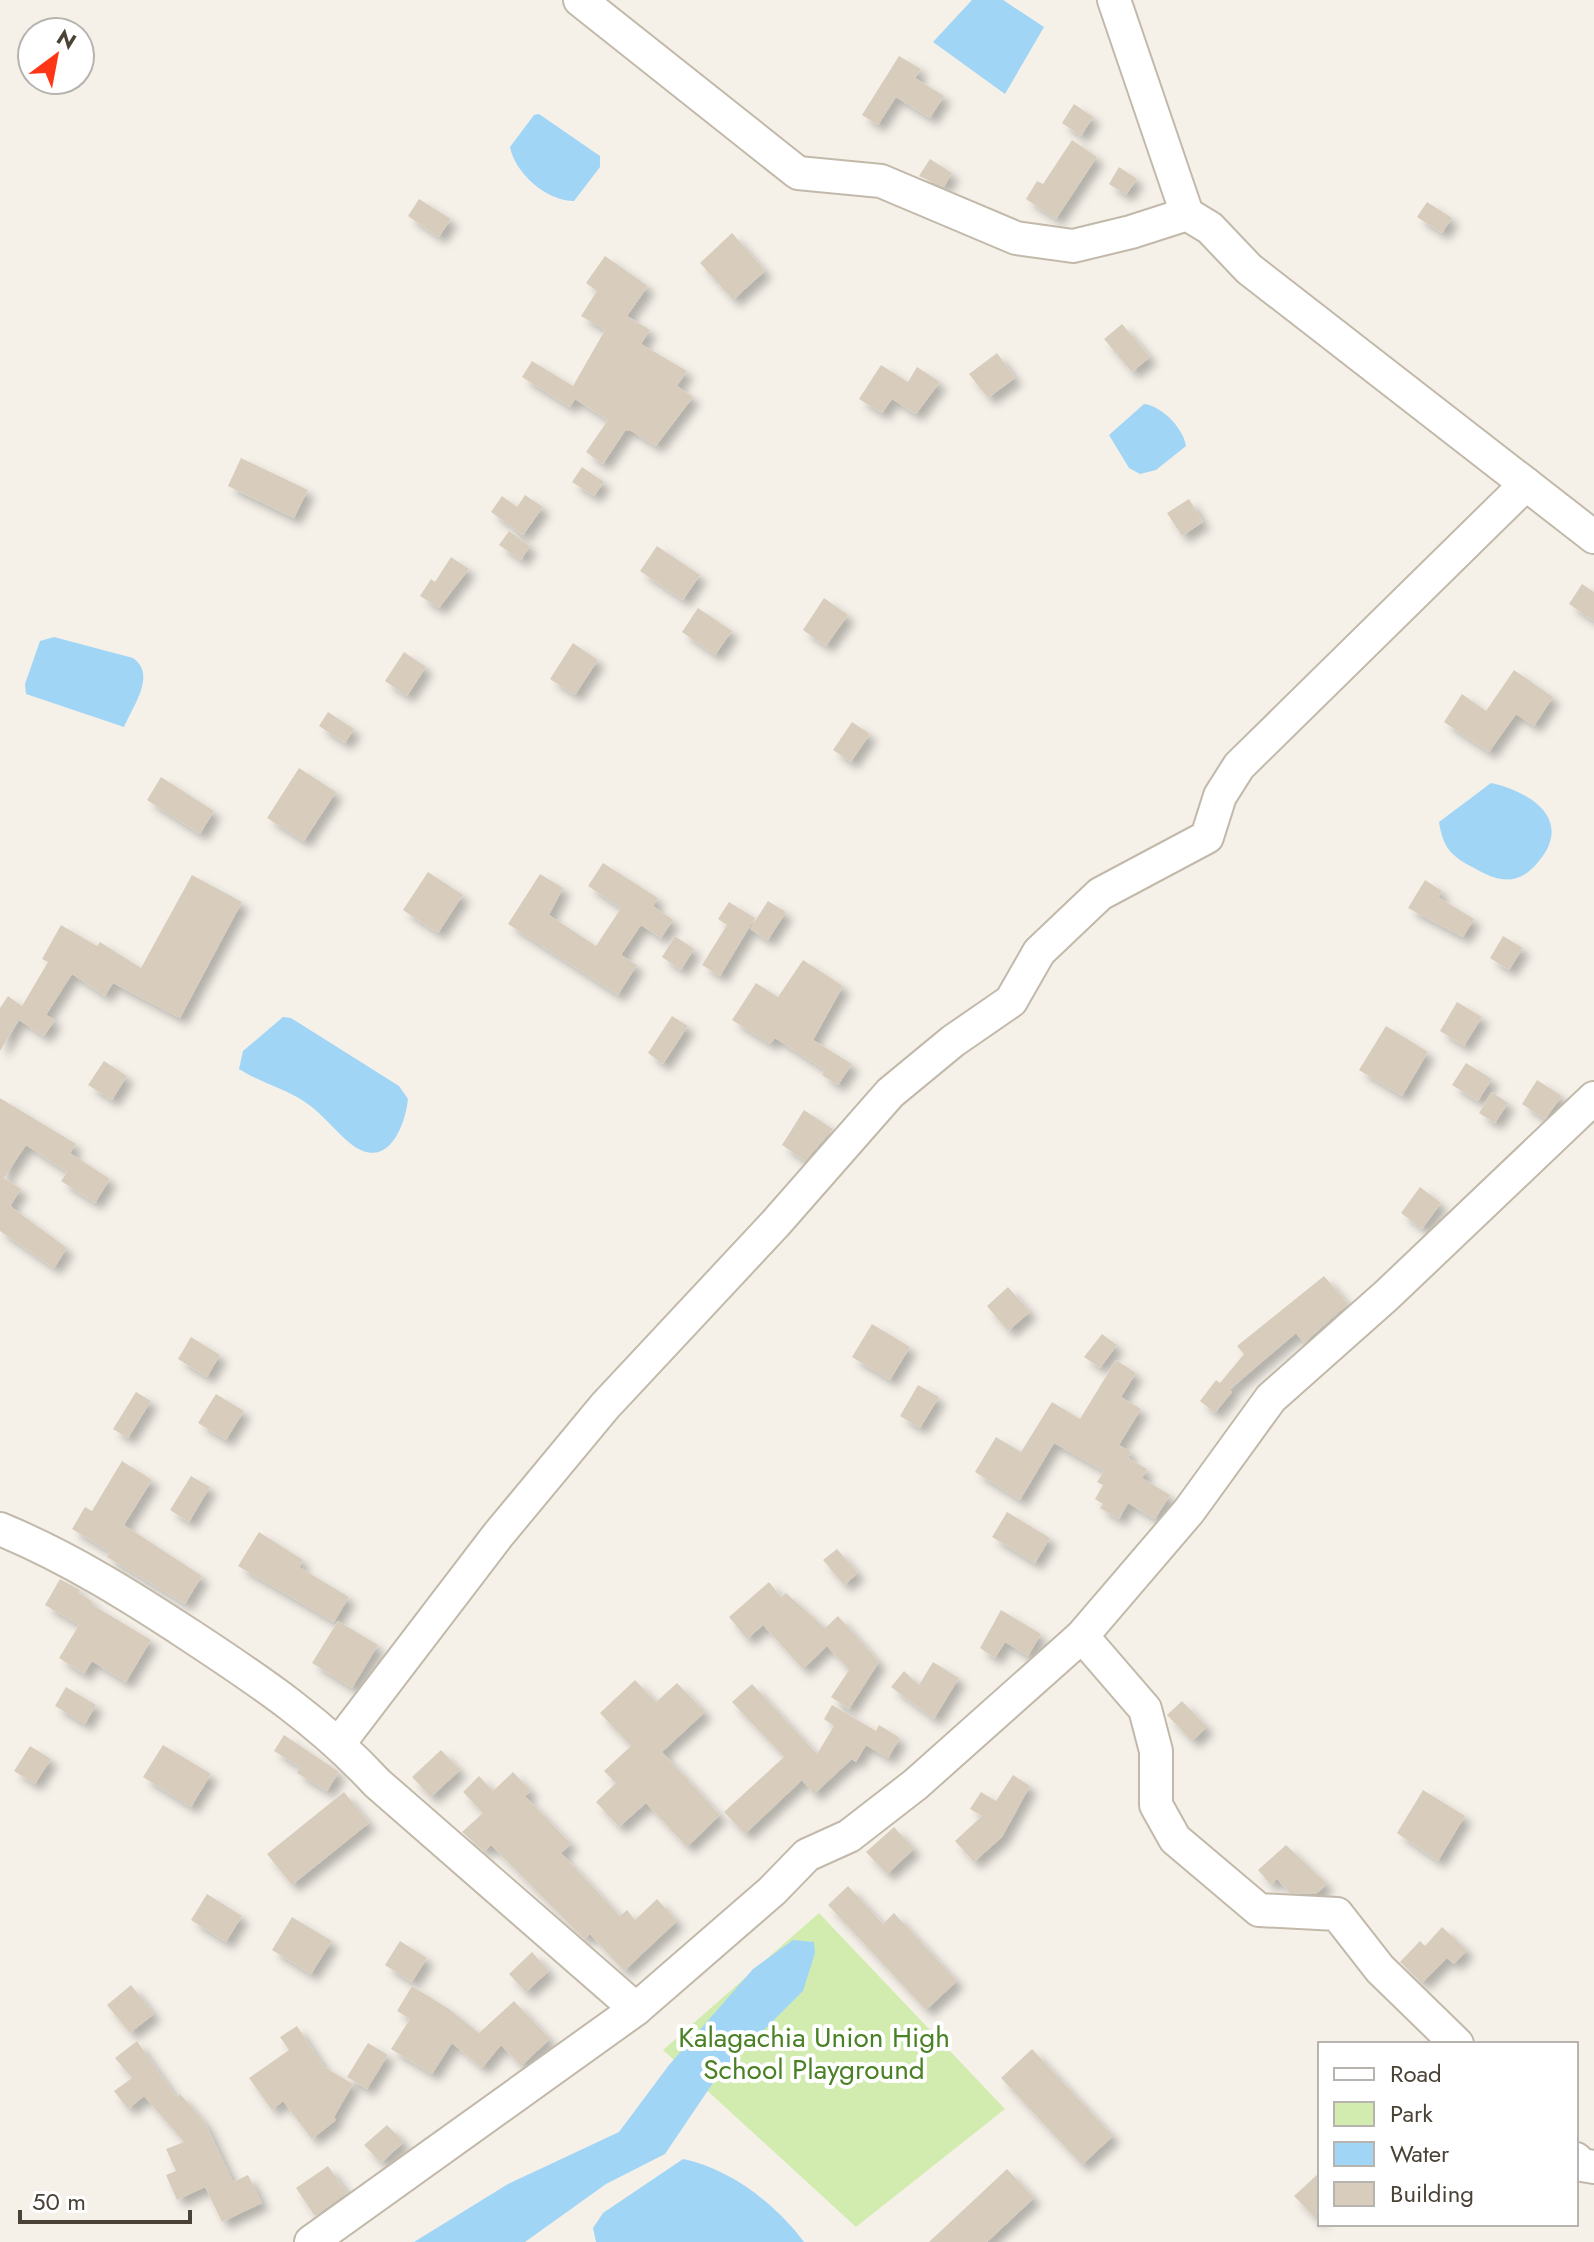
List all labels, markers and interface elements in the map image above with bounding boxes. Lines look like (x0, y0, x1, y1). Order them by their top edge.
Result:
north arrow (16, 16, 96, 96)
text: N (51, 21, 82, 57)
park label: Kalagachia Union High School Playground (678, 2017, 950, 2090)
legend (1318, 2042, 1578, 2226)
text: Road (1390, 2056, 1442, 2091)
text: Park (1390, 2096, 1433, 2131)
text: Water (1390, 2136, 1450, 2171)
scale bar (20, 2174, 190, 2224)
text: Building (1390, 2176, 1474, 2211)
text: 50 m (32, 2184, 86, 2219)

